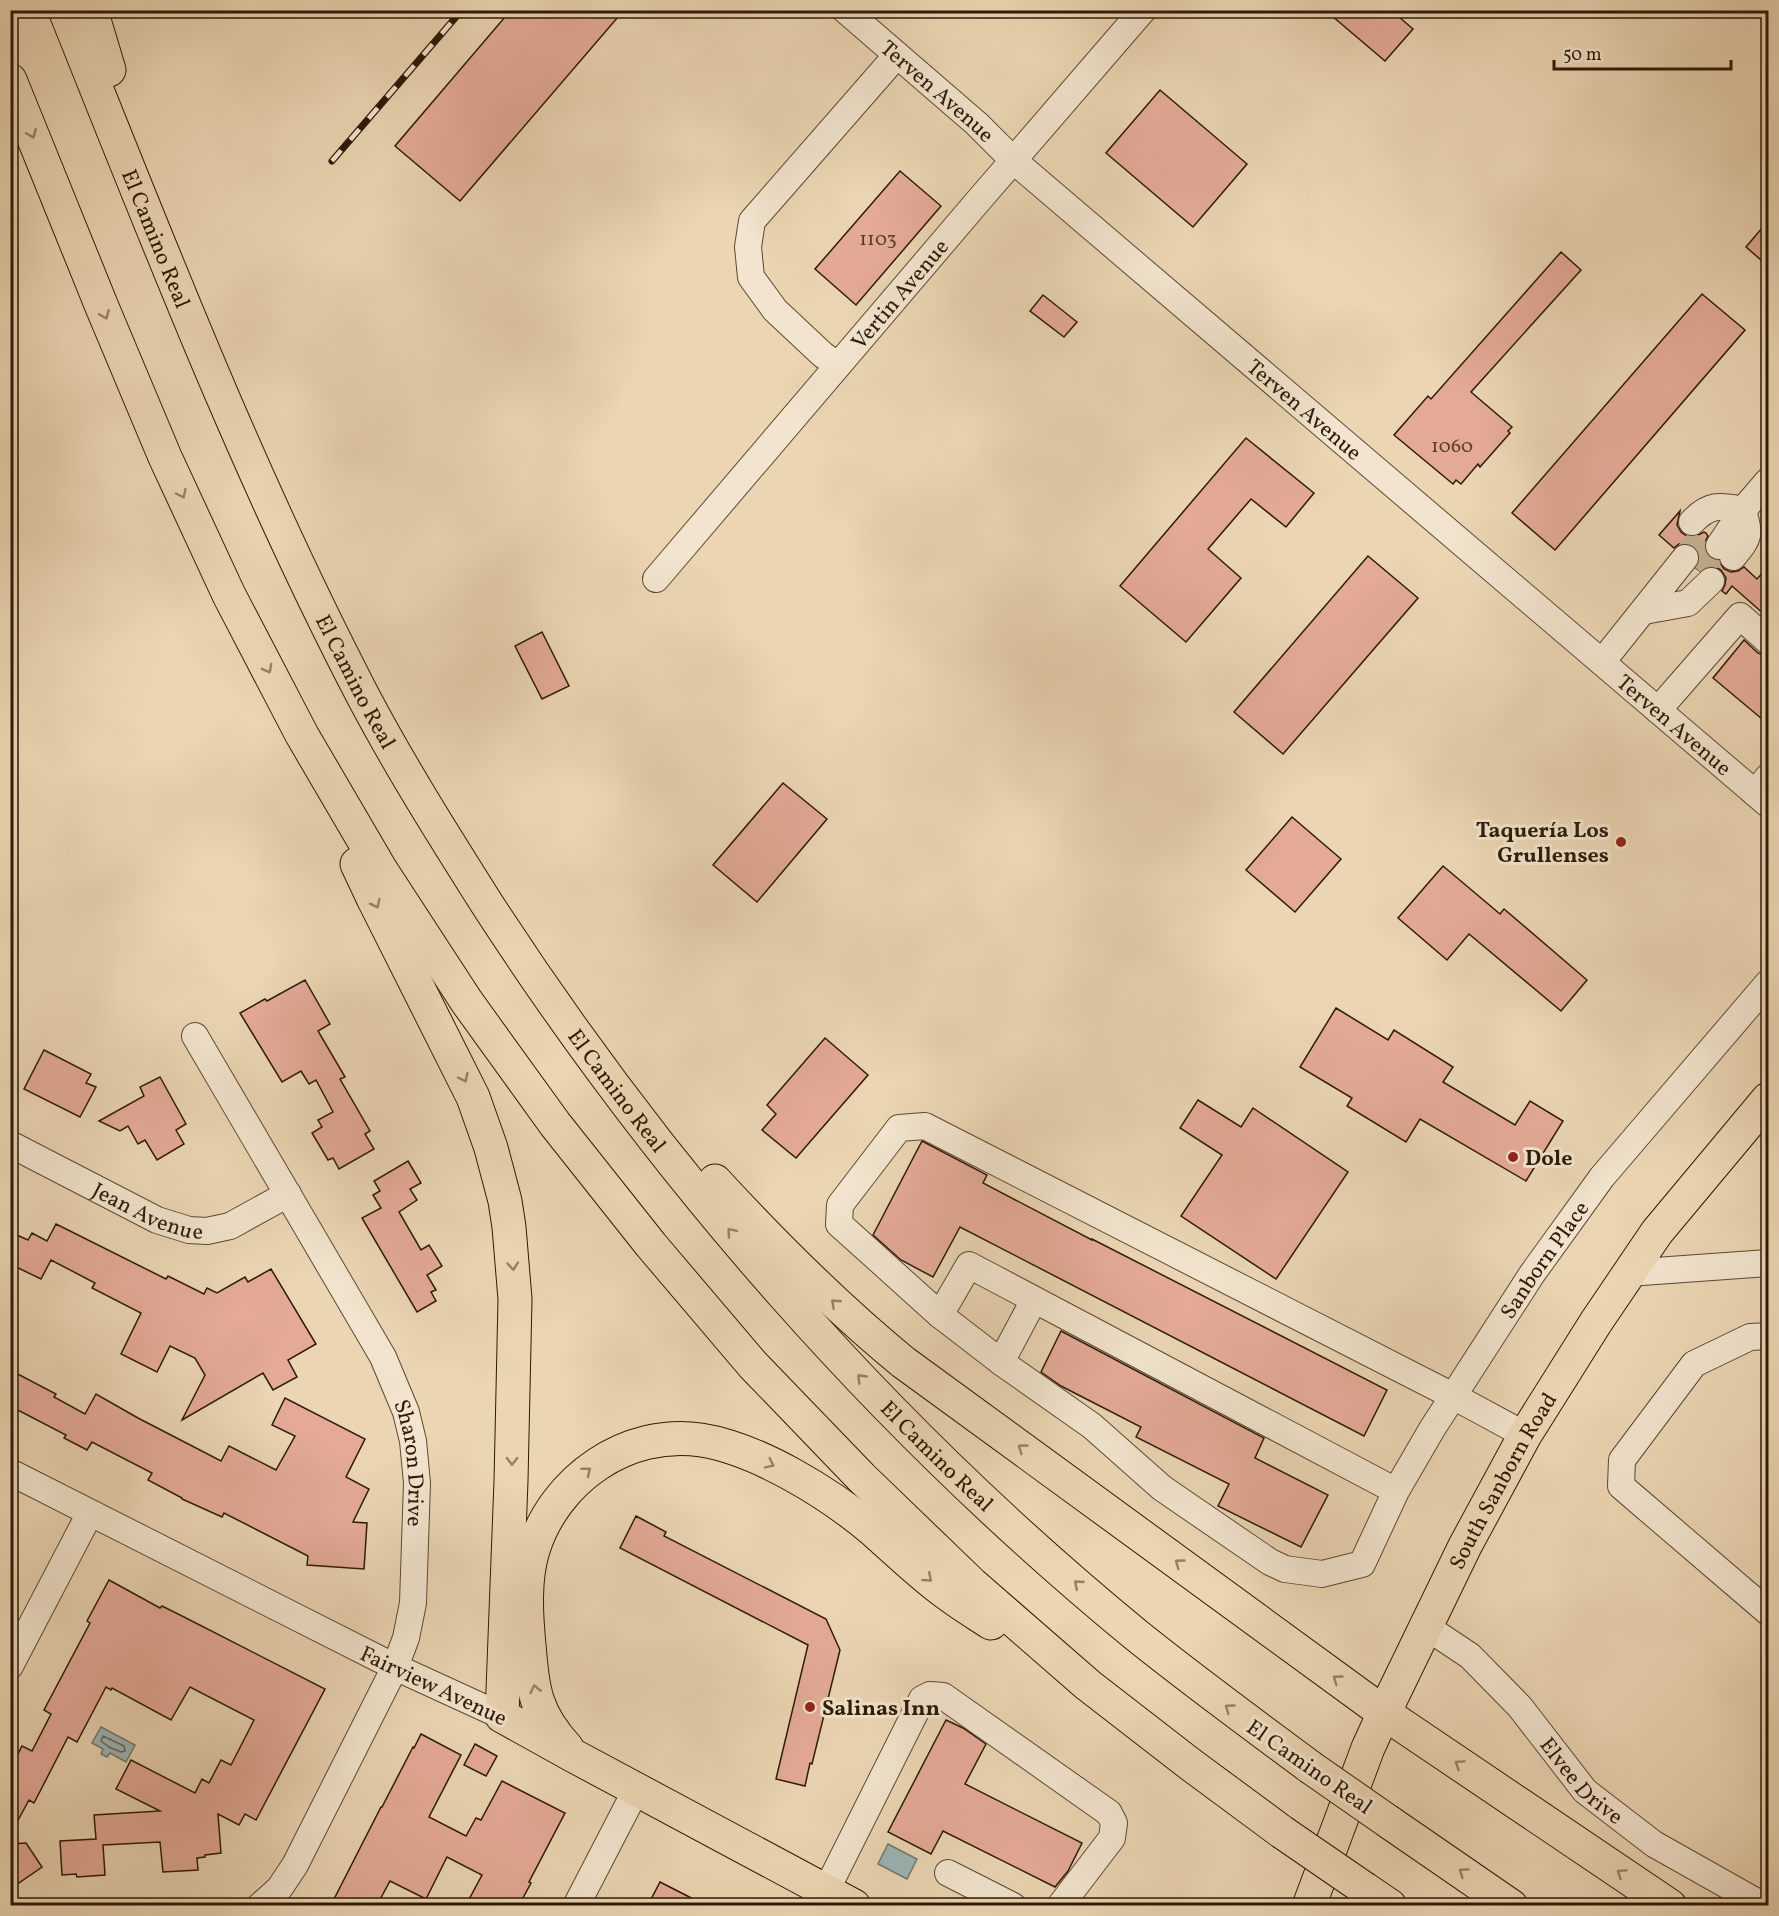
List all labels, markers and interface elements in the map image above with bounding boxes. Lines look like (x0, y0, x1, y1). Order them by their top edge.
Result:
scale bar (1554, 33, 1731, 71)
street label: Terven Avenue (872, 34, 1000, 151)
text: 50 m (1563, 43, 1602, 68)
one-way arrow (25, 128, 37, 139)
street label: El Camino Real (112, 165, 197, 313)
house number: 1103 (859, 226, 897, 254)
street label: Vertin Avenue (845, 233, 957, 357)
one-way arrow (98, 309, 110, 320)
street label: Terven Avenue (1239, 353, 1367, 469)
house number: 1060 (1431, 433, 1473, 461)
one-way arrow (175, 488, 187, 499)
street label: El Camino Real (306, 610, 402, 755)
one-way arrow (261, 663, 272, 674)
street label: Terven Avenue (1609, 668, 1737, 784)
place label: Taquería Los Grullenses (1476, 816, 1609, 872)
marker: Taquería Los Grullenses (1614, 835, 1628, 849)
one-way arrow (369, 898, 380, 909)
street label: El Camino Real (559, 1023, 672, 1160)
one-way arrow (457, 1072, 469, 1083)
place label: Dole (1525, 1144, 1572, 1175)
marker: Dole (1506, 1150, 1520, 1164)
street label: Jean Avenue (86, 1176, 204, 1249)
street label: Sanborn Place (1494, 1196, 1598, 1326)
one-way arrow (727, 1228, 738, 1239)
one-way arrow (506, 1261, 519, 1271)
one-way arrow (831, 1299, 841, 1310)
one-way arrow (857, 1374, 868, 1385)
street label: South Sanborn Road (1443, 1387, 1566, 1575)
street label: Sharon Drive (384, 1395, 431, 1527)
street label: El Camino Real (872, 1395, 999, 1520)
one-way arrow (1017, 1445, 1028, 1456)
one-way arrow (505, 1456, 518, 1465)
one-way arrow (763, 1457, 774, 1469)
one-way arrow (580, 1468, 591, 1479)
one-way arrow (1175, 1560, 1186, 1571)
one-way arrow (921, 1570, 932, 1581)
one-way arrow (1074, 1580, 1085, 1591)
street label: Fairview Avenue (354, 1640, 512, 1735)
one-way arrow (1332, 1675, 1343, 1686)
one-way arrow (529, 1684, 542, 1694)
place label: Salinas Inn (822, 1694, 940, 1725)
marker: Salinas Inn (803, 1700, 817, 1714)
one-way arrow (1224, 1704, 1235, 1715)
street label: El Camino Real (1239, 1713, 1378, 1823)
street label: Elvee Drive (1531, 1732, 1629, 1833)
one-way arrow (1455, 1760, 1466, 1771)
one-way arrow (1459, 1868, 1470, 1879)
one-way arrow (1617, 1869, 1628, 1880)

